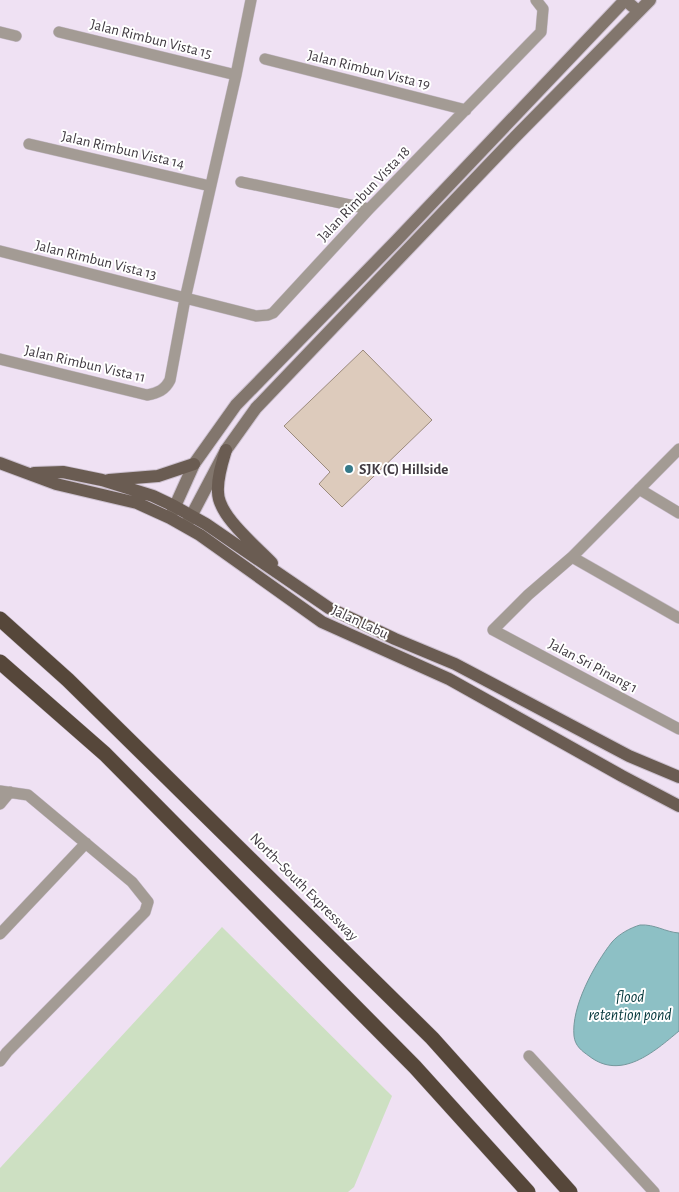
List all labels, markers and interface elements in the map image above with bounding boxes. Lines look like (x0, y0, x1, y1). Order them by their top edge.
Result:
street label: Jalan Rimbun Vista 15 (89, 17, 213, 61)
street label: Jalan Rimbun Vista 19 (306, 48, 432, 92)
street label: Jalan Rimbun Vista 14 (60, 129, 186, 171)
street label: Jalan Rimbun Vista 18 (315, 144, 413, 244)
street label: Jalan Rimbun Vista 13 (34, 238, 158, 282)
street label: Jalan Rimbun Vista 11 (23, 343, 147, 385)
place label: SJK (C) Hillside (359, 462, 448, 477)
marker: SJK (C) Hillside (343, 463, 355, 475)
street label: Jalan Labu (329, 602, 391, 642)
street label: Jalan Sri Pinang 1 (546, 636, 640, 696)
street label: North–South Expressway (247, 830, 361, 944)
water label: flood retention pond (588, 989, 672, 1024)

